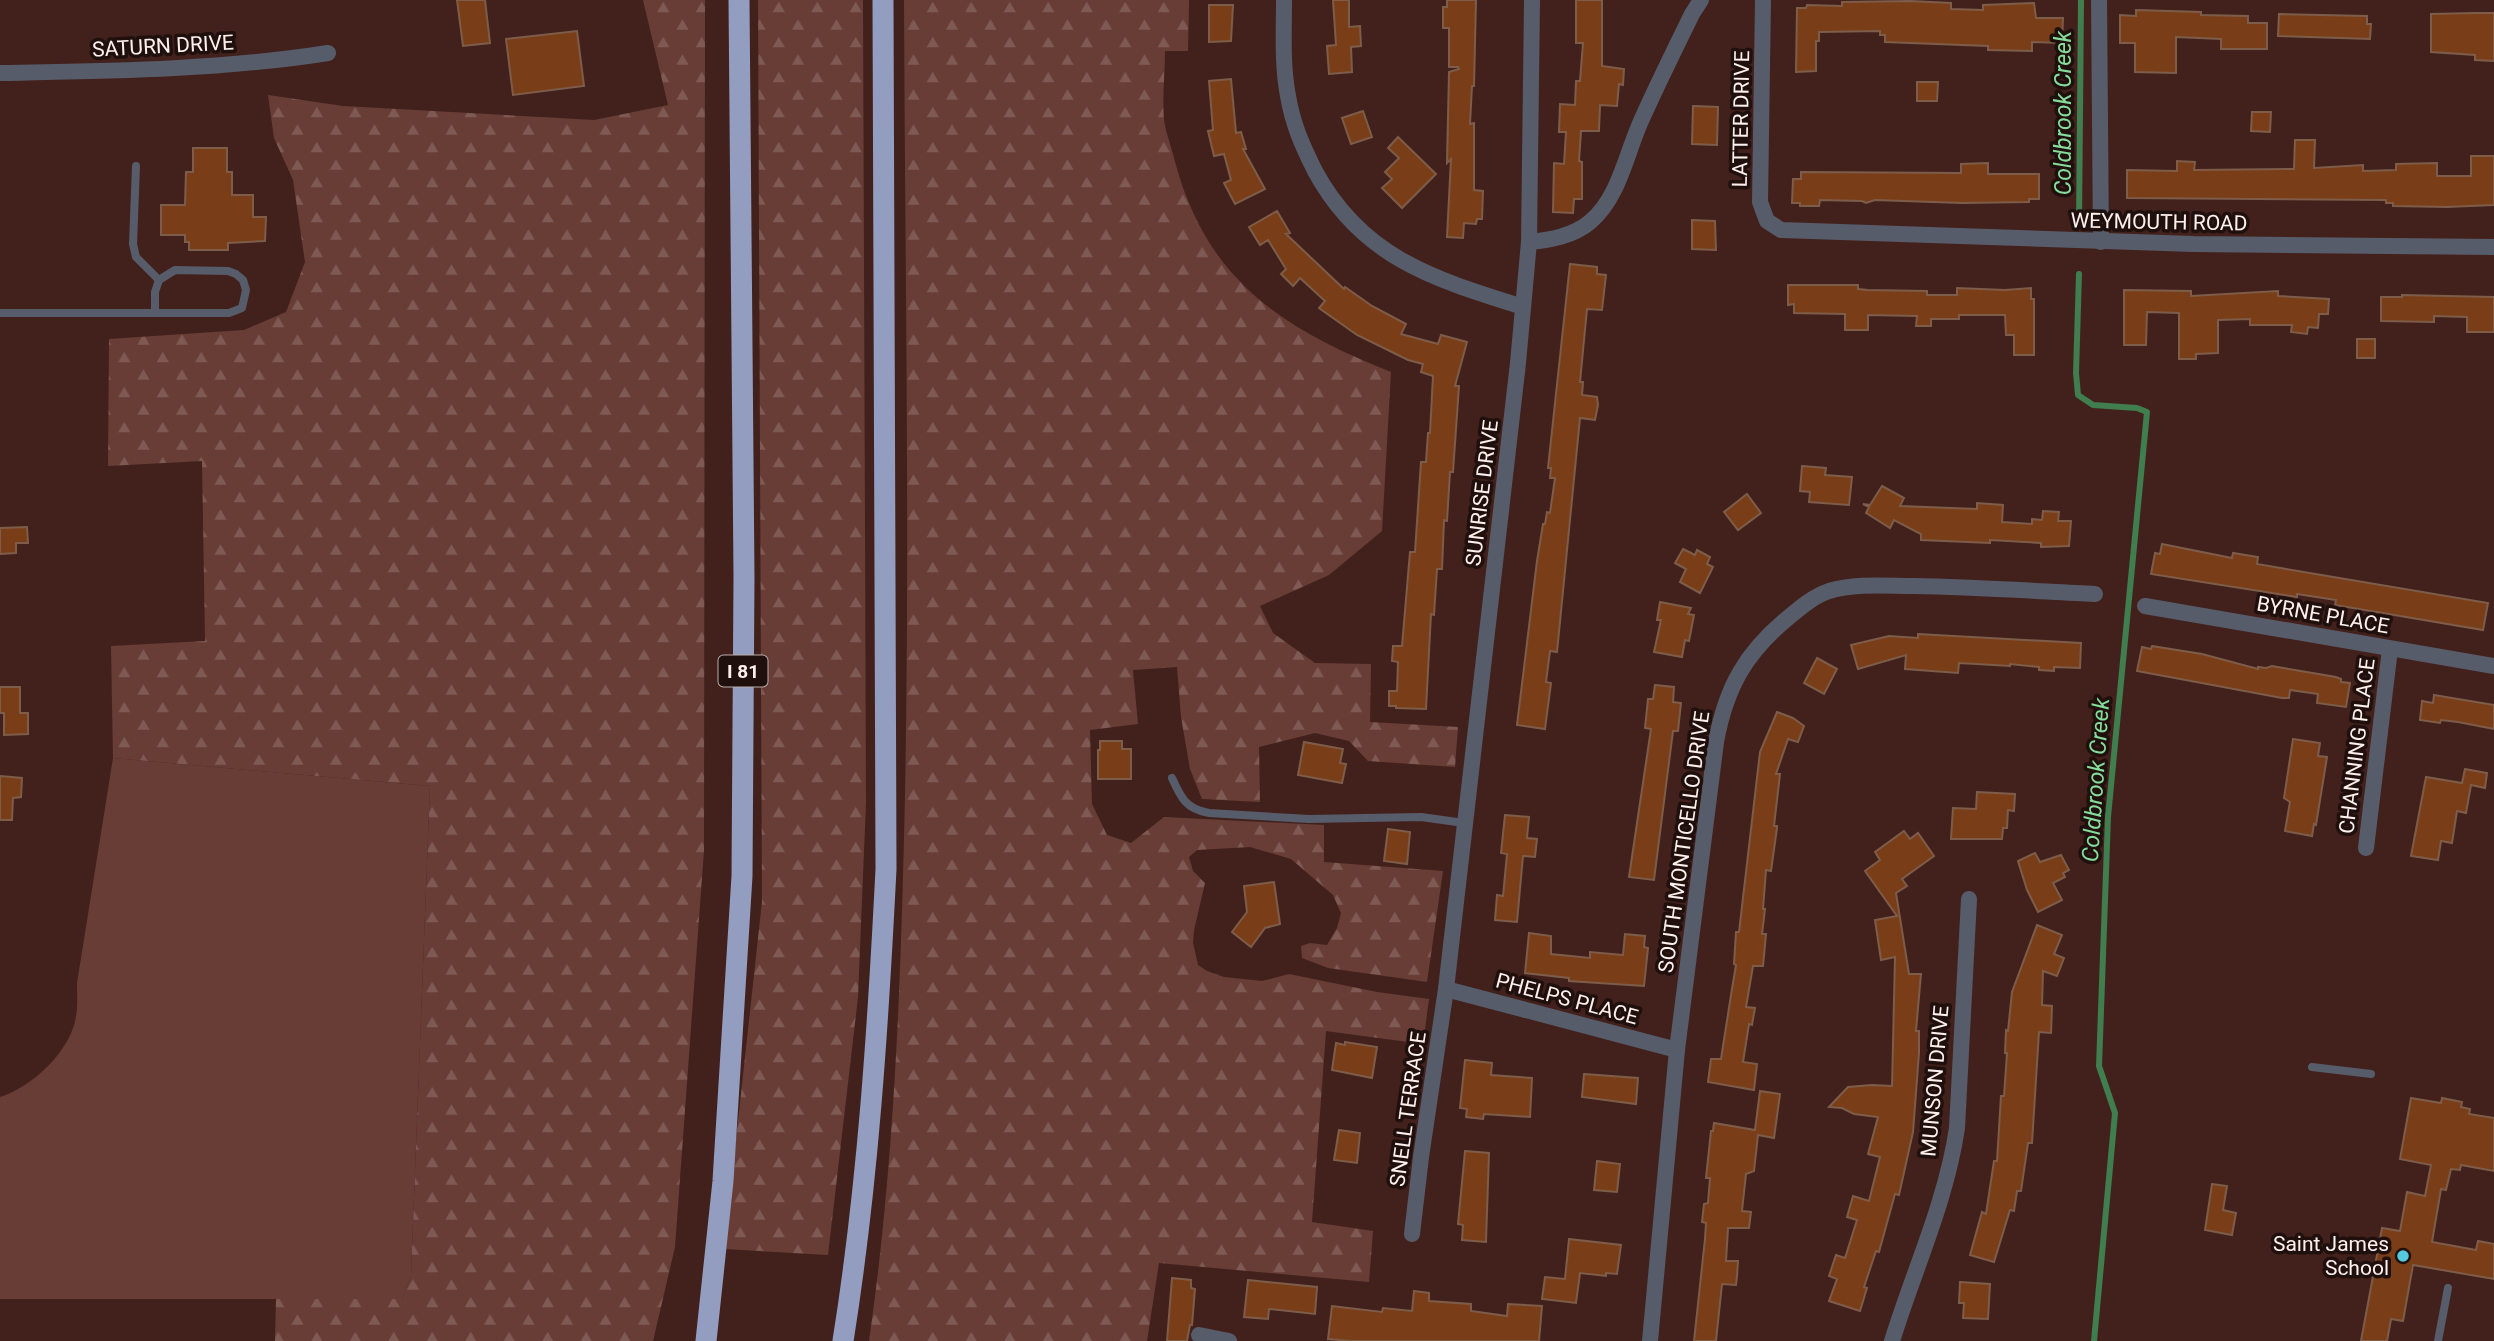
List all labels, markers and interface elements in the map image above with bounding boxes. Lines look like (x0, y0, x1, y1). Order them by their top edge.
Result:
street label: SATURN DRIVE (92, 30, 235, 62)
water label: Coldbrook Creek (2050, 30, 2077, 195)
street label: LATTER DRIVE (1728, 50, 1754, 188)
street label: WEYMOUTH ROAD (2070, 208, 2248, 236)
street label: SUNRISE DRIVE (1461, 418, 1503, 567)
street label: BYRNE PLACE (2255, 592, 2391, 638)
road number: I 81 (718, 656, 768, 686)
street label: CHANNING PLACE (2334, 657, 2380, 835)
water label: Coldbrook Creek (2077, 696, 2115, 863)
street label: SOUTH MONTICELLO DRIVE (1654, 710, 1714, 974)
street label: PHELPS PLACE (1493, 968, 1641, 1030)
street label: MUNSON DRIVE (1916, 1004, 1954, 1158)
street label: SNELL TERRACE (1385, 1030, 1431, 1188)
place label: Saint James School (2273, 1232, 2389, 1280)
marker: Saint James School (2395, 1248, 2411, 1264)

